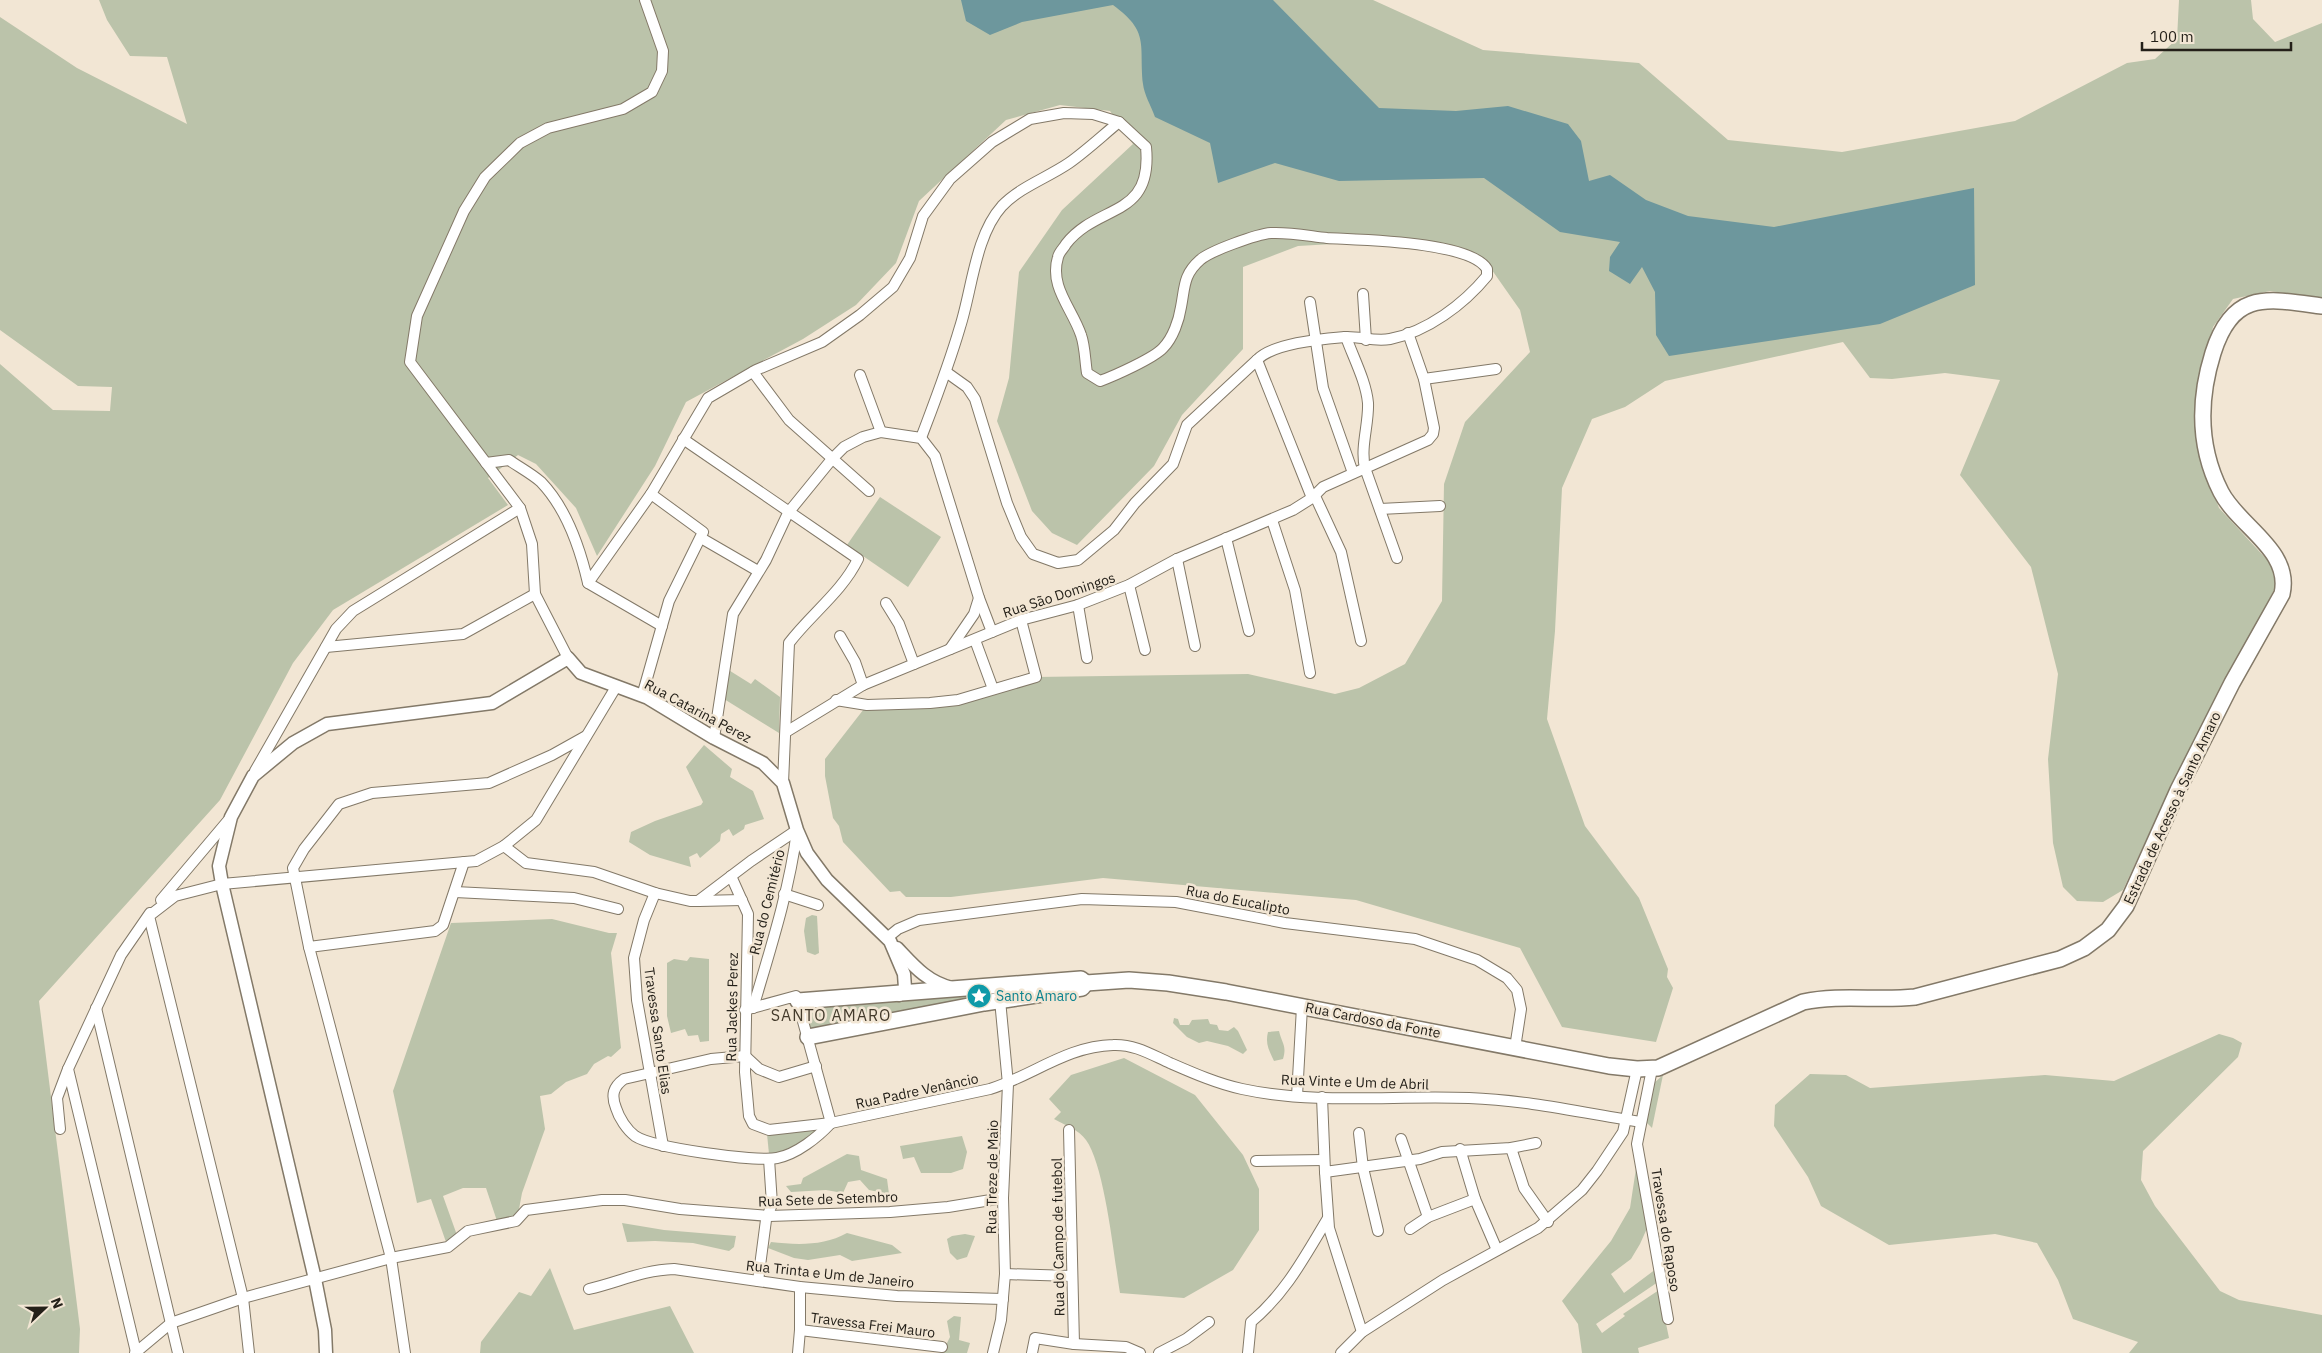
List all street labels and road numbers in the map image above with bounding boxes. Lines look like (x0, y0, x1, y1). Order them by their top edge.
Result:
street label: Rua São Domingos (1000, 568, 1118, 622)
street label: Rua Catarina Perez (641, 675, 755, 747)
street label: Estrada de Acesso à Santo Amaro (2119, 709, 2225, 907)
street label: Rua do Cemitério (745, 847, 789, 957)
street label: Rua do Eucalipto (1184, 881, 1292, 919)
street label: Rua Jackes Perez (722, 952, 742, 1062)
street label: Travessa Santo Elias (640, 966, 676, 1096)
street label: Rua Cardoso da Fonte (1304, 998, 1443, 1042)
street label: Rua Padre Venâncio (854, 1069, 980, 1113)
street label: Rua Vinte e Um de Abril (1281, 1070, 1430, 1094)
street label: Rua Treze de Maio (982, 1120, 1002, 1234)
street label: Rua do Campo de futebol (1048, 1157, 1068, 1316)
street label: Travessa do Raposo (1647, 1167, 1685, 1293)
street label: Rua Sete de Setembro (758, 1188, 898, 1210)
street label: Rua Trinta e Um de Janeiro (745, 1256, 915, 1292)
street label: Travessa Frei Mauro (810, 1308, 936, 1342)

